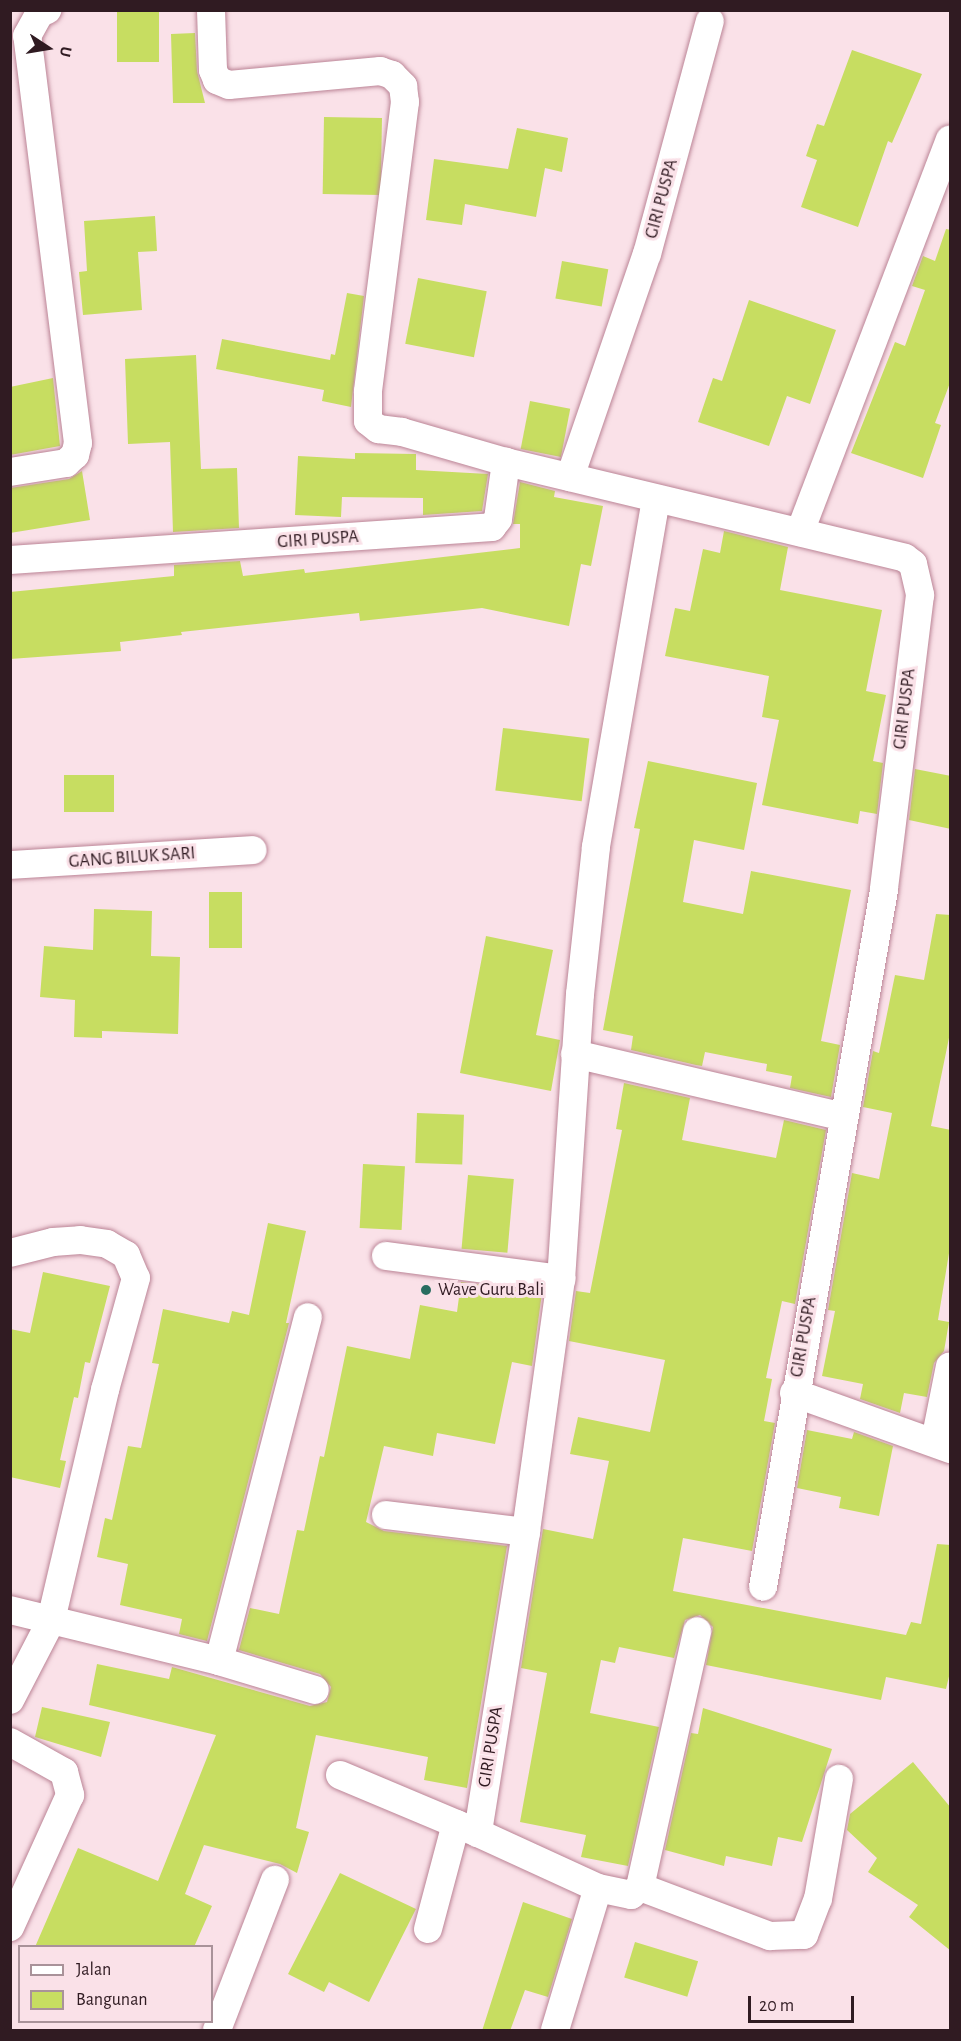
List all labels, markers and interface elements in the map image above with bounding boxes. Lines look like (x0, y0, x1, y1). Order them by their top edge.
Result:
north arrow (18, 18, 78, 78)
text: U (57, 45, 74, 58)
street label: GIRI PUSPA (641, 157, 683, 241)
street label: GIRI PUSPA (277, 526, 359, 554)
street label: GIRI PUSPA (889, 667, 921, 751)
street label: GANG BILUK SARI (68, 843, 196, 873)
place label: Wave Guru Bali (438, 1279, 544, 1301)
marker: Wave Guru Bali (419, 1283, 433, 1297)
street label: GIRI PUSPA (786, 1295, 822, 1379)
street label: GIRI PUSPA (474, 1705, 508, 1789)
legend (18, 1945, 213, 2023)
text: Jalan (76, 1961, 111, 1979)
scale bar (751, 1984, 858, 2022)
text: Bangunan (76, 1991, 148, 2009)
text: 20 m (759, 1997, 794, 2015)

